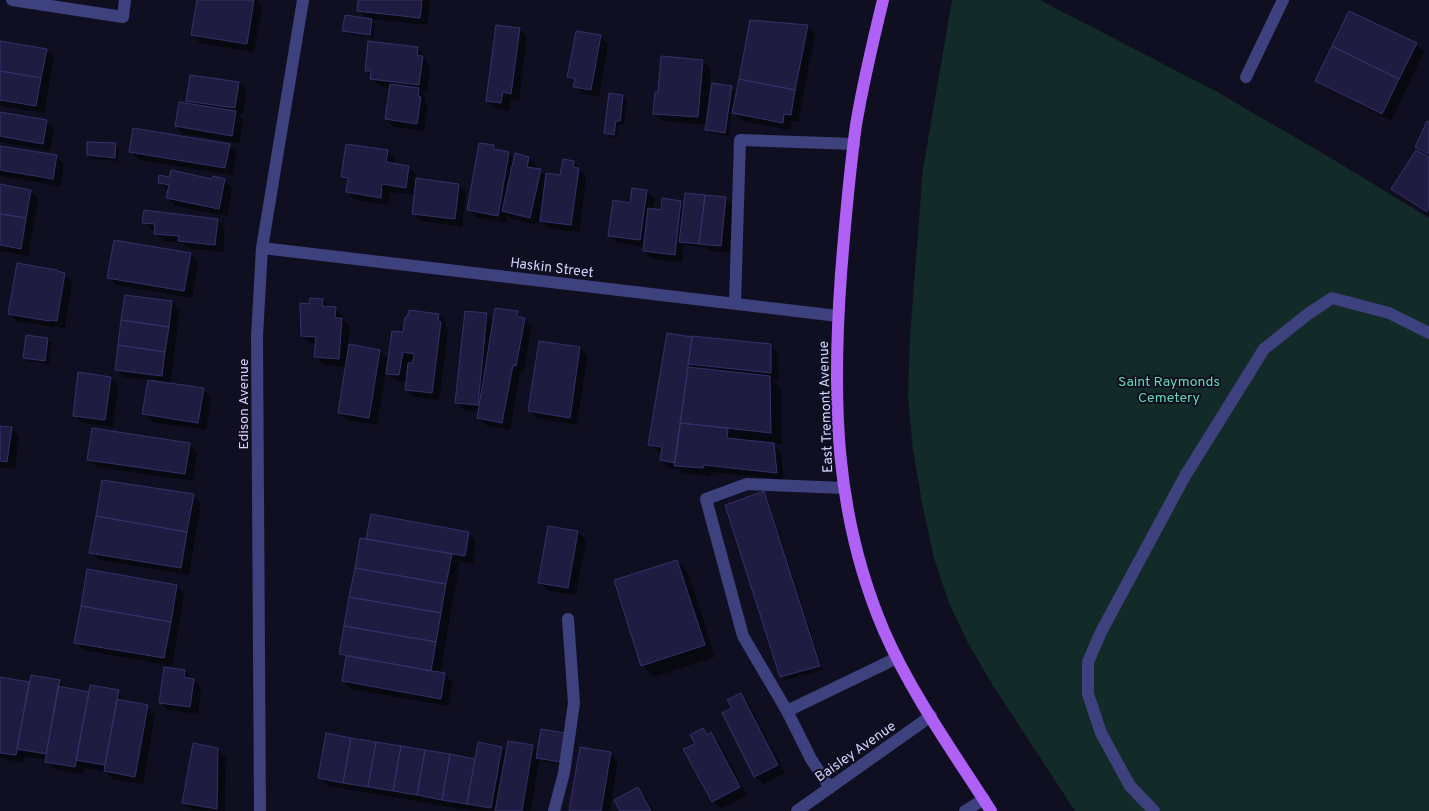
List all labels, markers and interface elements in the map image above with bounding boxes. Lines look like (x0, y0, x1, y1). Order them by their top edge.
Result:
street label: Haskin Street (509, 255, 595, 282)
street label: East Tremont Avenue (816, 341, 837, 473)
street label: Edison Avenue (236, 359, 253, 449)
park label: Saint Raymonds Cemetery (1118, 374, 1220, 407)
street label: Baisley Avenue (812, 718, 900, 786)

